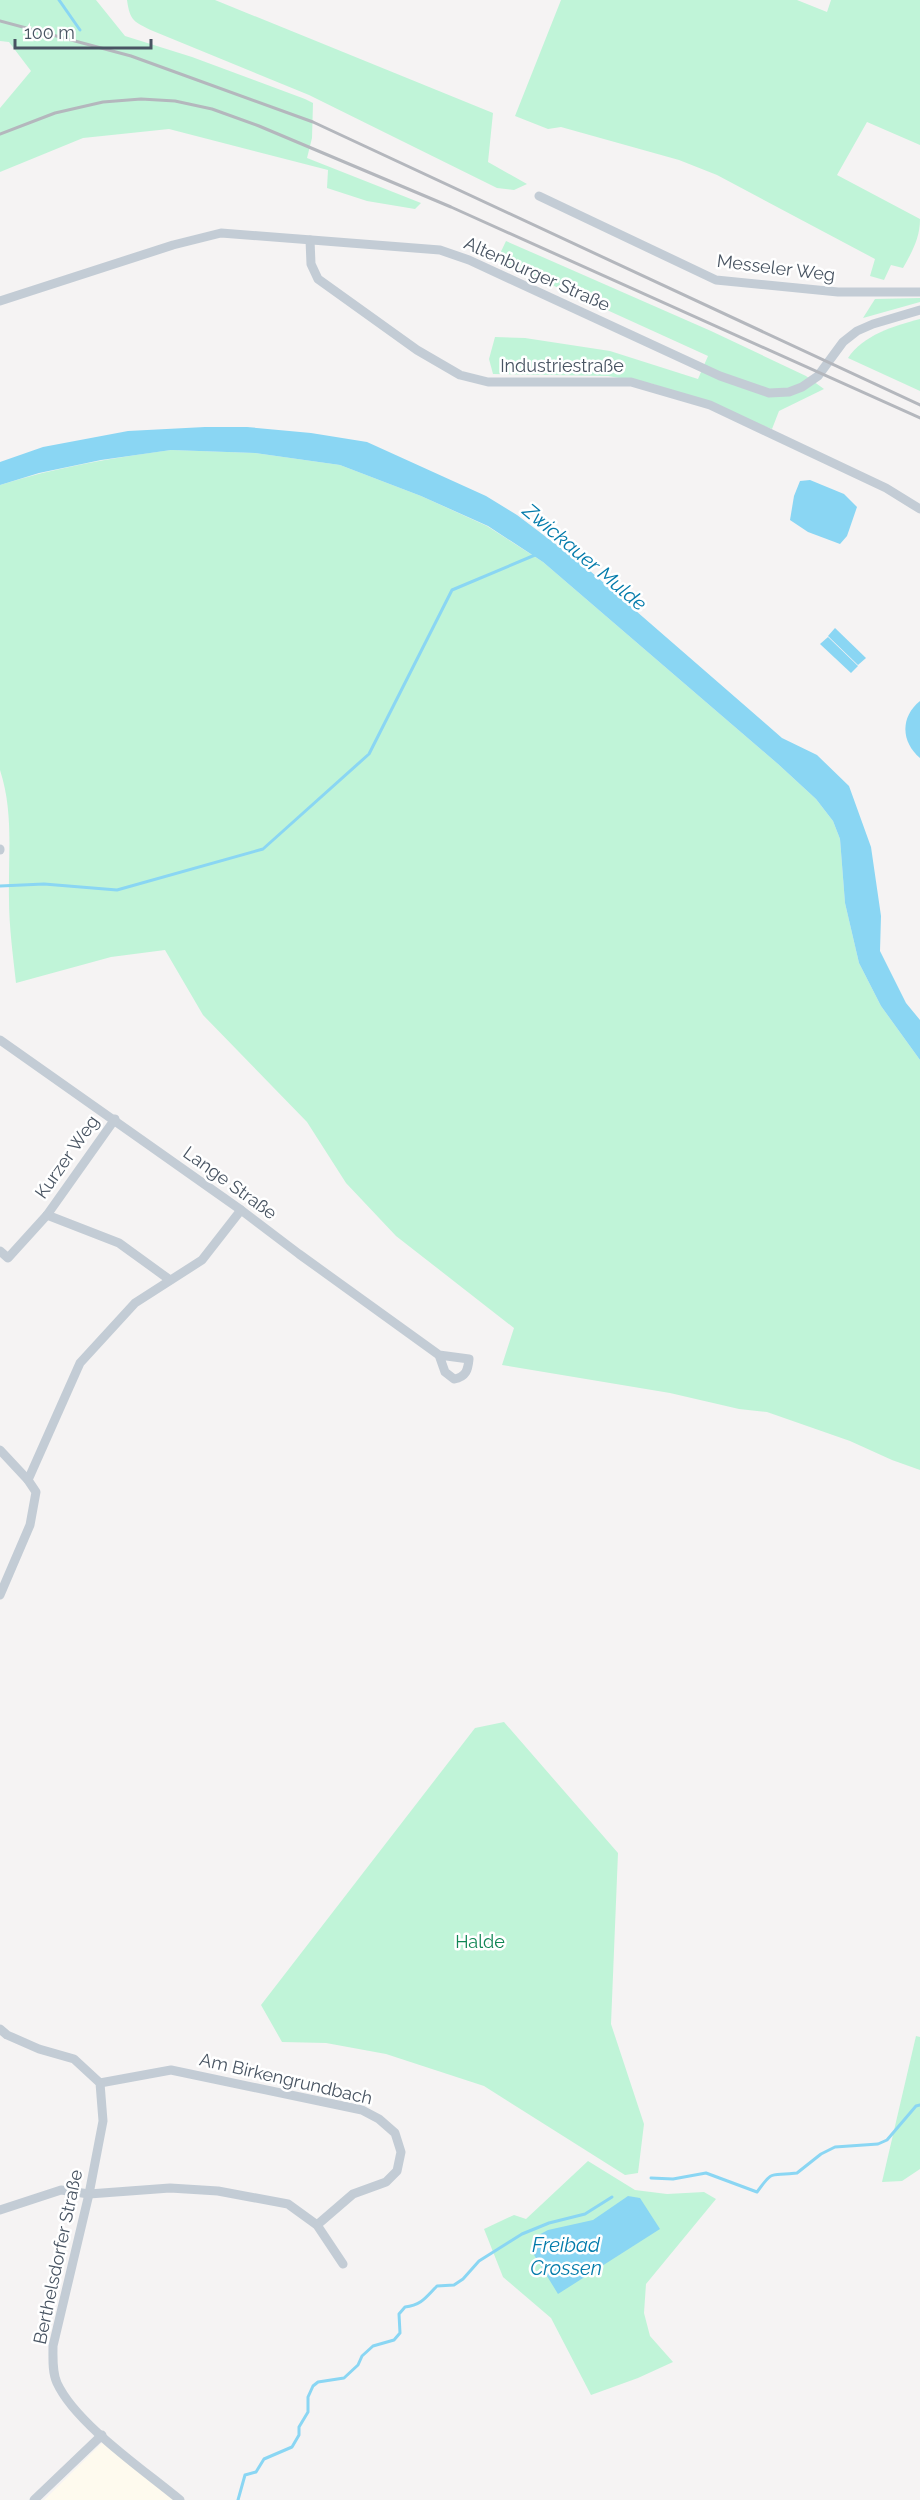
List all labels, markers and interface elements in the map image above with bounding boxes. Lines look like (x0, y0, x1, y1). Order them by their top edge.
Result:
scale bar (15, 12, 152, 50)
text: 100 m (24, 22, 75, 43)
street label: Altenburger Straße (461, 232, 614, 315)
street label: Messeler Weg (716, 250, 836, 285)
street label: Industriestraße (500, 355, 624, 376)
water label: Zwickauer Mulde (518, 498, 652, 616)
street label: Kurzer Weg (30, 1111, 103, 1202)
street label: Lange Straße (179, 1142, 281, 1224)
park label: Halde (455, 1931, 505, 1952)
street label: Am Birkengrundbach (198, 2048, 375, 2109)
street label: Berthelsdorfer Straße (29, 2167, 86, 2346)
water label: Freibad Crossen (530, 2233, 602, 2280)

